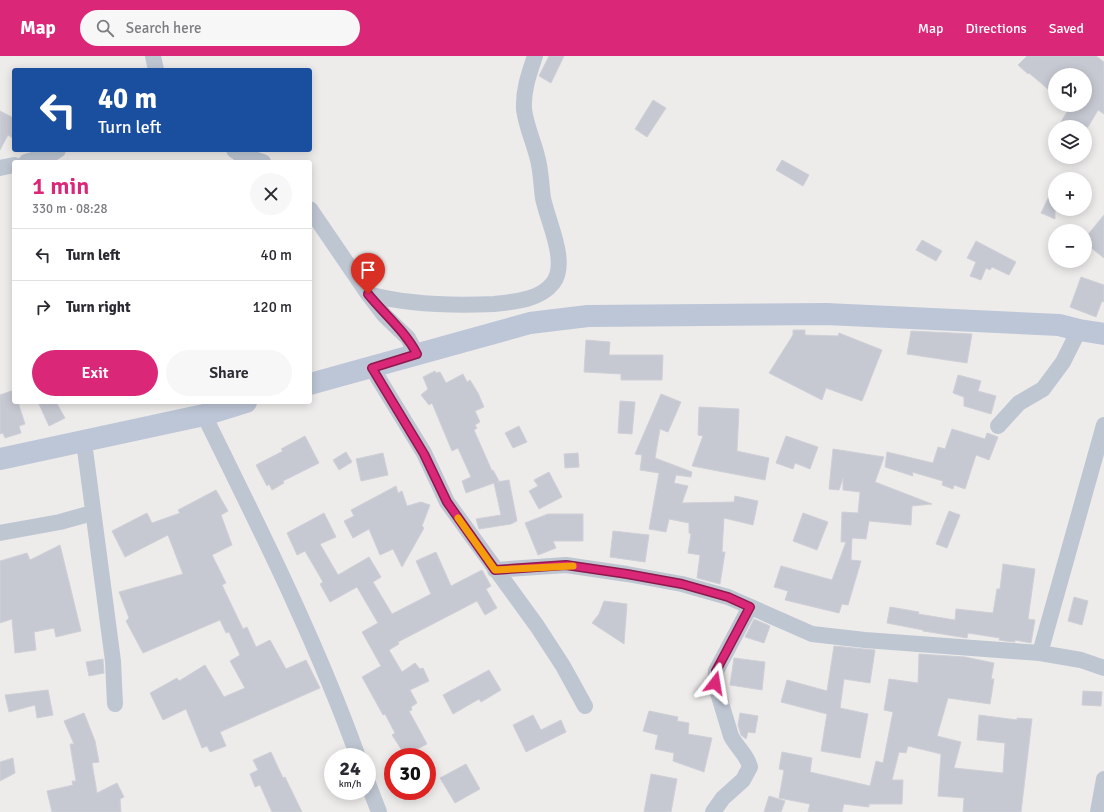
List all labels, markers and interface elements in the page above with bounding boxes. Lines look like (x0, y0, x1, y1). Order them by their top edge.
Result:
search box (80, 10, 360, 46)
text: Map (20, 16, 56, 40)
icon: search (94, 17, 116, 39)
text: Search here (126, 19, 201, 37)
text: Map (918, 20, 944, 37)
text: Directions (966, 20, 1027, 37)
text: Saved (1049, 20, 1084, 37)
map controls (1048, 68, 1092, 268)
button: sound (1048, 68, 1092, 112)
text: 40 m (98, 82, 157, 116)
icon: left (32, 84, 84, 136)
text: Turn left (98, 116, 161, 138)
button: layers (1048, 120, 1092, 164)
text: 1 min (32, 171, 89, 201)
button: + (1048, 172, 1092, 216)
button: close (250, 173, 292, 215)
text: 330 m · 08:28 (32, 201, 108, 217)
button: − (1048, 224, 1092, 268)
icon: left (32, 244, 54, 266)
text: Turn left (66, 246, 120, 264)
text: 40 m (261, 246, 292, 264)
pin (351, 253, 385, 294)
icon: arrive (357, 259, 379, 281)
icon: right (32, 296, 54, 318)
text: Turn right (66, 298, 131, 316)
text: 120 m (252, 298, 292, 316)
button: Exit (32, 350, 158, 396)
button: Share (166, 350, 292, 396)
position arrow (694, 662, 736, 704)
speed limit sign: 30 (384, 748, 436, 800)
text: 24 (339, 756, 361, 781)
text: km/h (339, 778, 361, 790)

